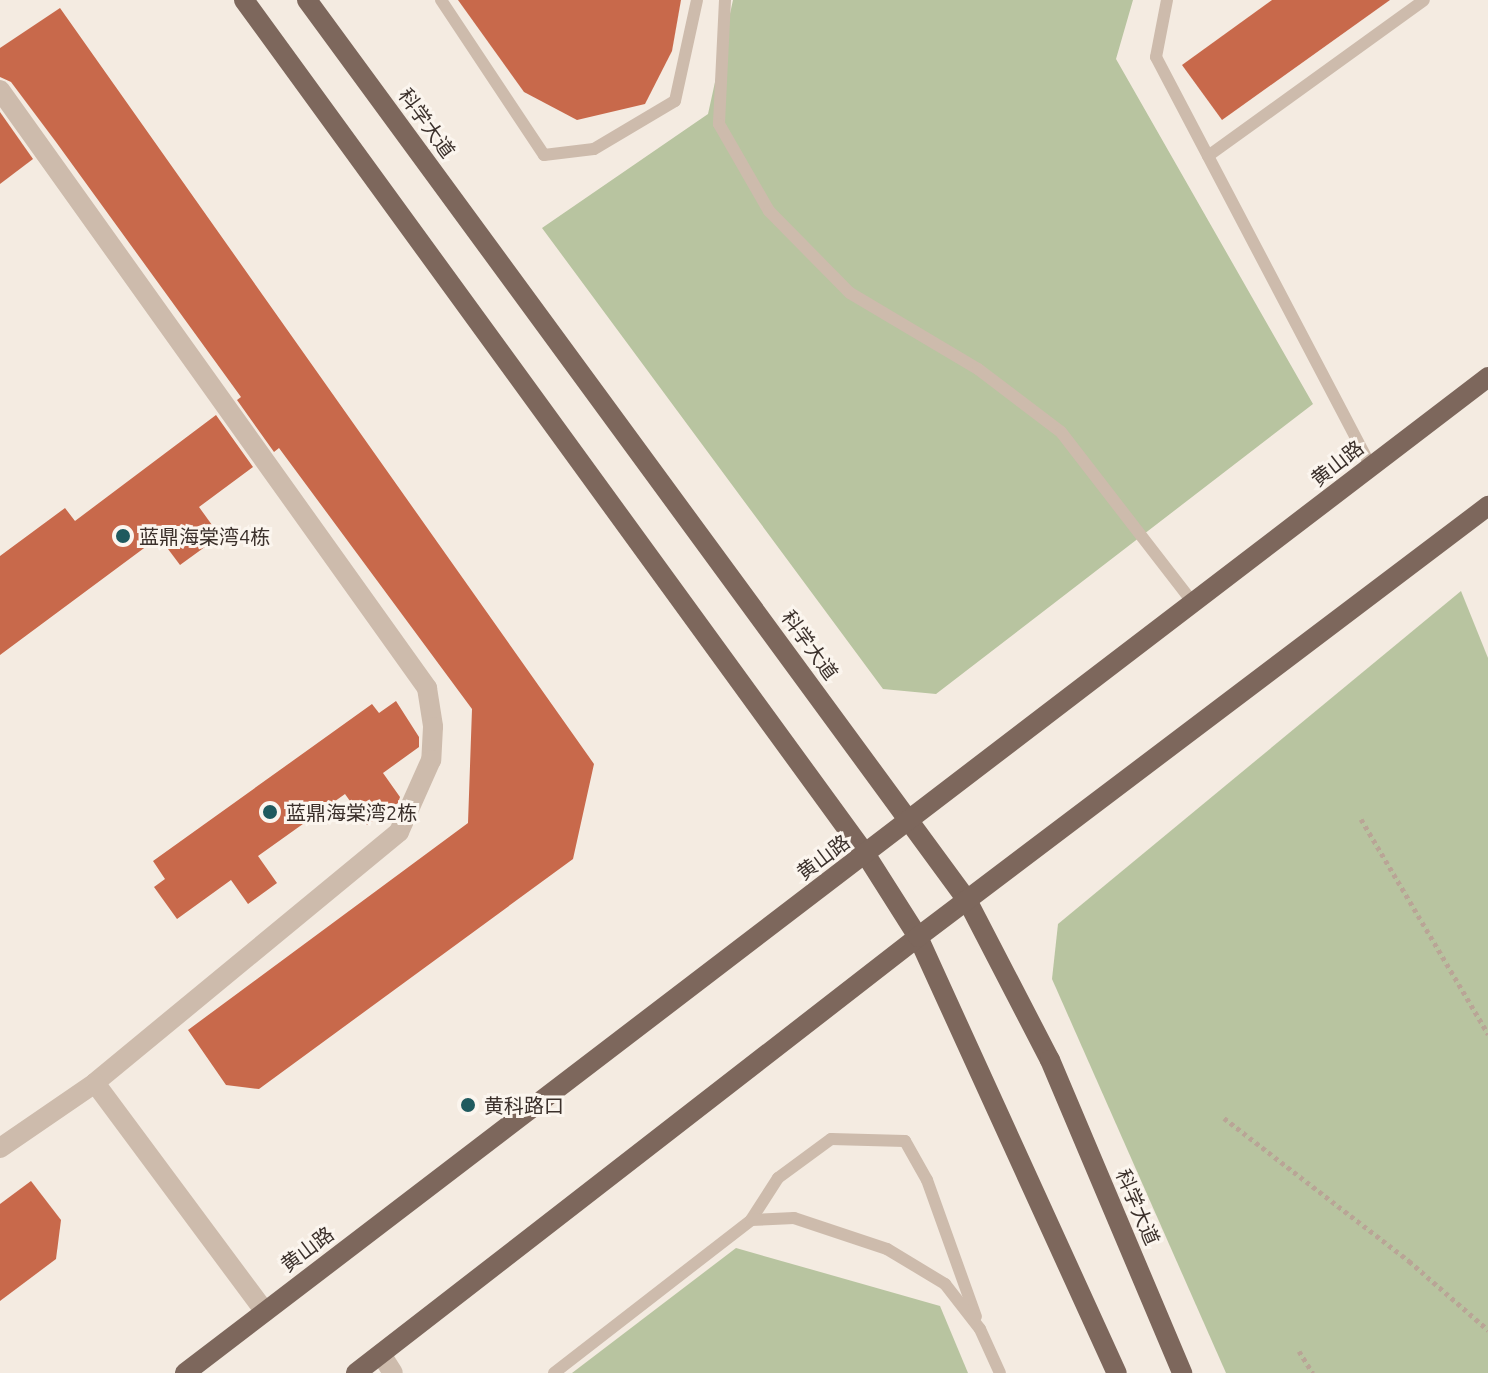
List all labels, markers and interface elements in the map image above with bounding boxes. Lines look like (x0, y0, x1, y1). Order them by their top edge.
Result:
street label: 科学大道 (394, 84, 460, 162)
street label: 黄山路 (1306, 435, 1368, 491)
place label: 蓝鼎海棠湾4栋 (139, 524, 270, 548)
marker: 蓝鼎海棠湾4栋 (114, 527, 132, 545)
street label: 科学大道 (777, 606, 843, 684)
place label: 蓝鼎海棠湾2栋 (286, 800, 417, 824)
marker: 蓝鼎海棠湾2栋 (261, 803, 279, 821)
street label: 黄山路 (792, 829, 854, 885)
place label: 黄科路口 (484, 1093, 564, 1117)
marker: 黄科路口 (459, 1096, 477, 1114)
street label: 科学大道 (1111, 1165, 1165, 1249)
street label: 黄山路 (276, 1221, 338, 1277)

